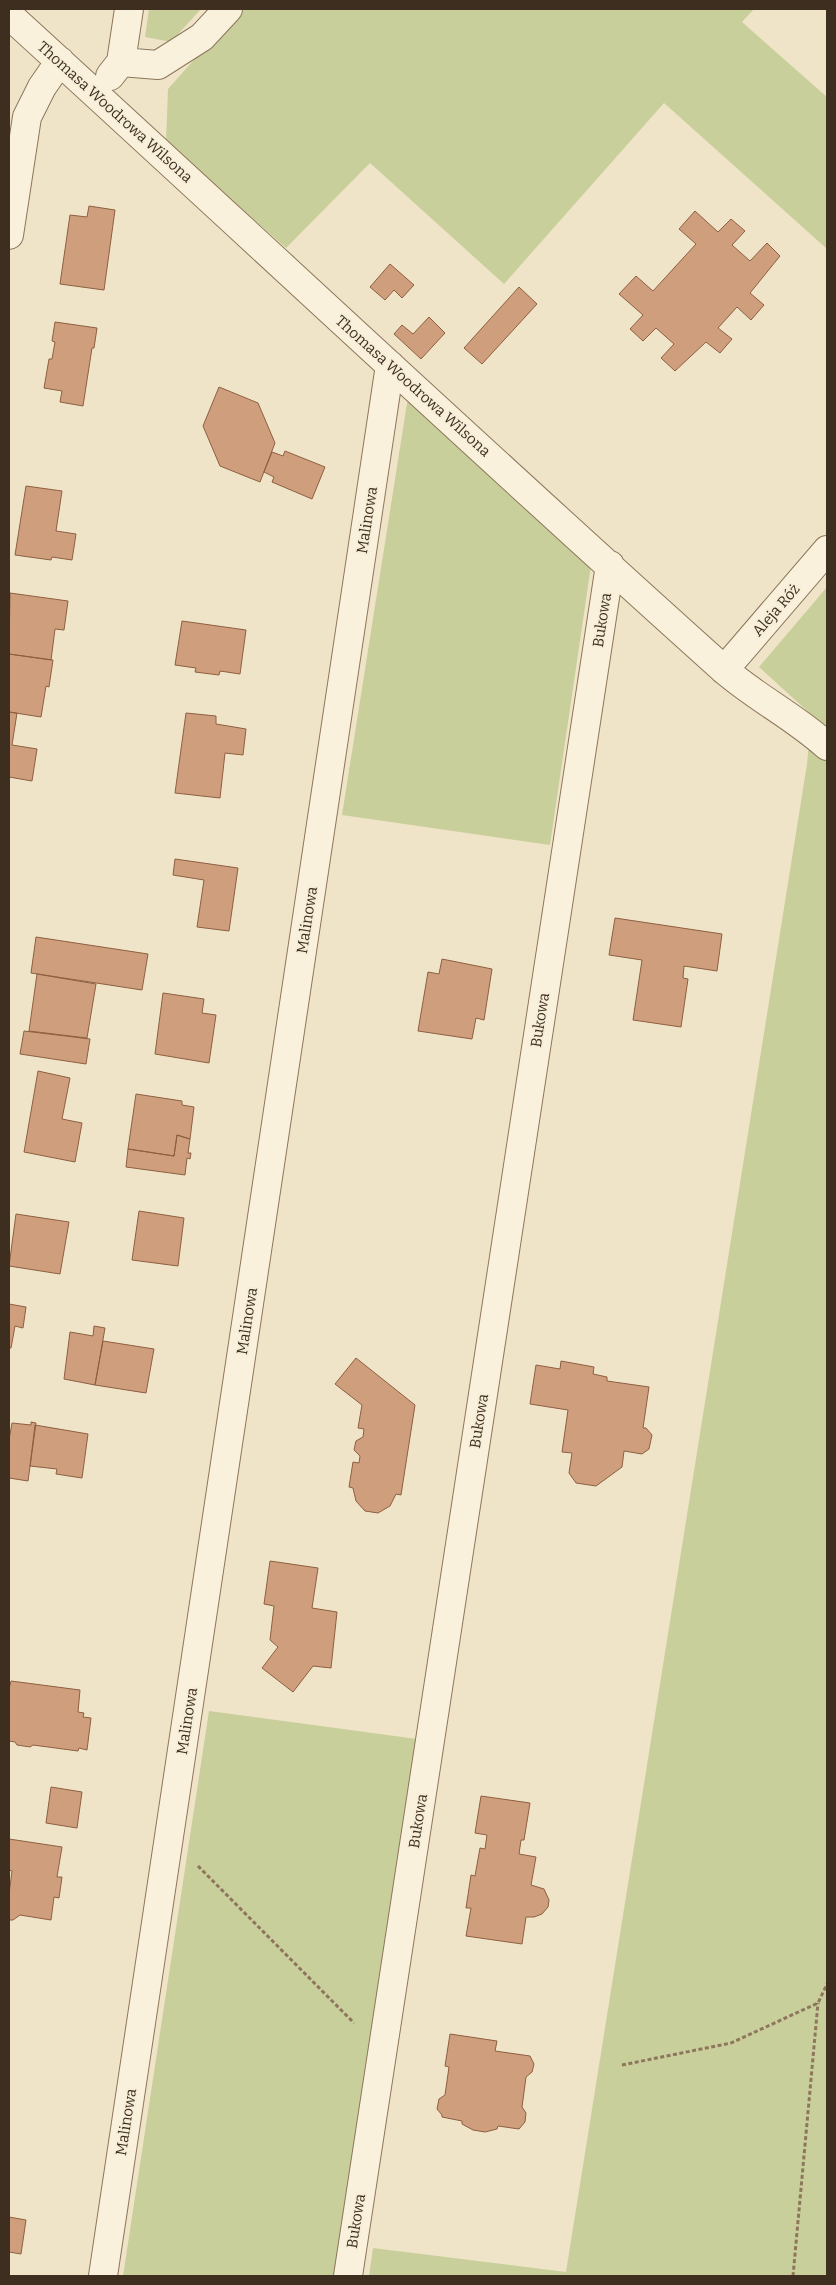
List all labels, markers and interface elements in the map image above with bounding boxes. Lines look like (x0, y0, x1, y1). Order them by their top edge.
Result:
street label: Thomasa Woodrowa Wilsona (34, 38, 196, 186)
street label: Thomasa Woodrowa Wilsona (332, 312, 494, 460)
street label: Malinowa (353, 485, 381, 555)
street label: Aleja Róż (748, 580, 804, 640)
street label: Bukowa (589, 591, 615, 649)
street label: Malinowa (293, 885, 321, 955)
street label: Bukowa (527, 991, 553, 1049)
street label: Malinowa (233, 1286, 261, 1356)
street label: Bukowa (466, 1392, 492, 1450)
street label: Malinowa (173, 1686, 201, 1756)
street label: Bukowa (405, 1792, 431, 1850)
street label: Malinowa (112, 2087, 140, 2157)
street label: Bukowa (343, 2192, 369, 2250)

